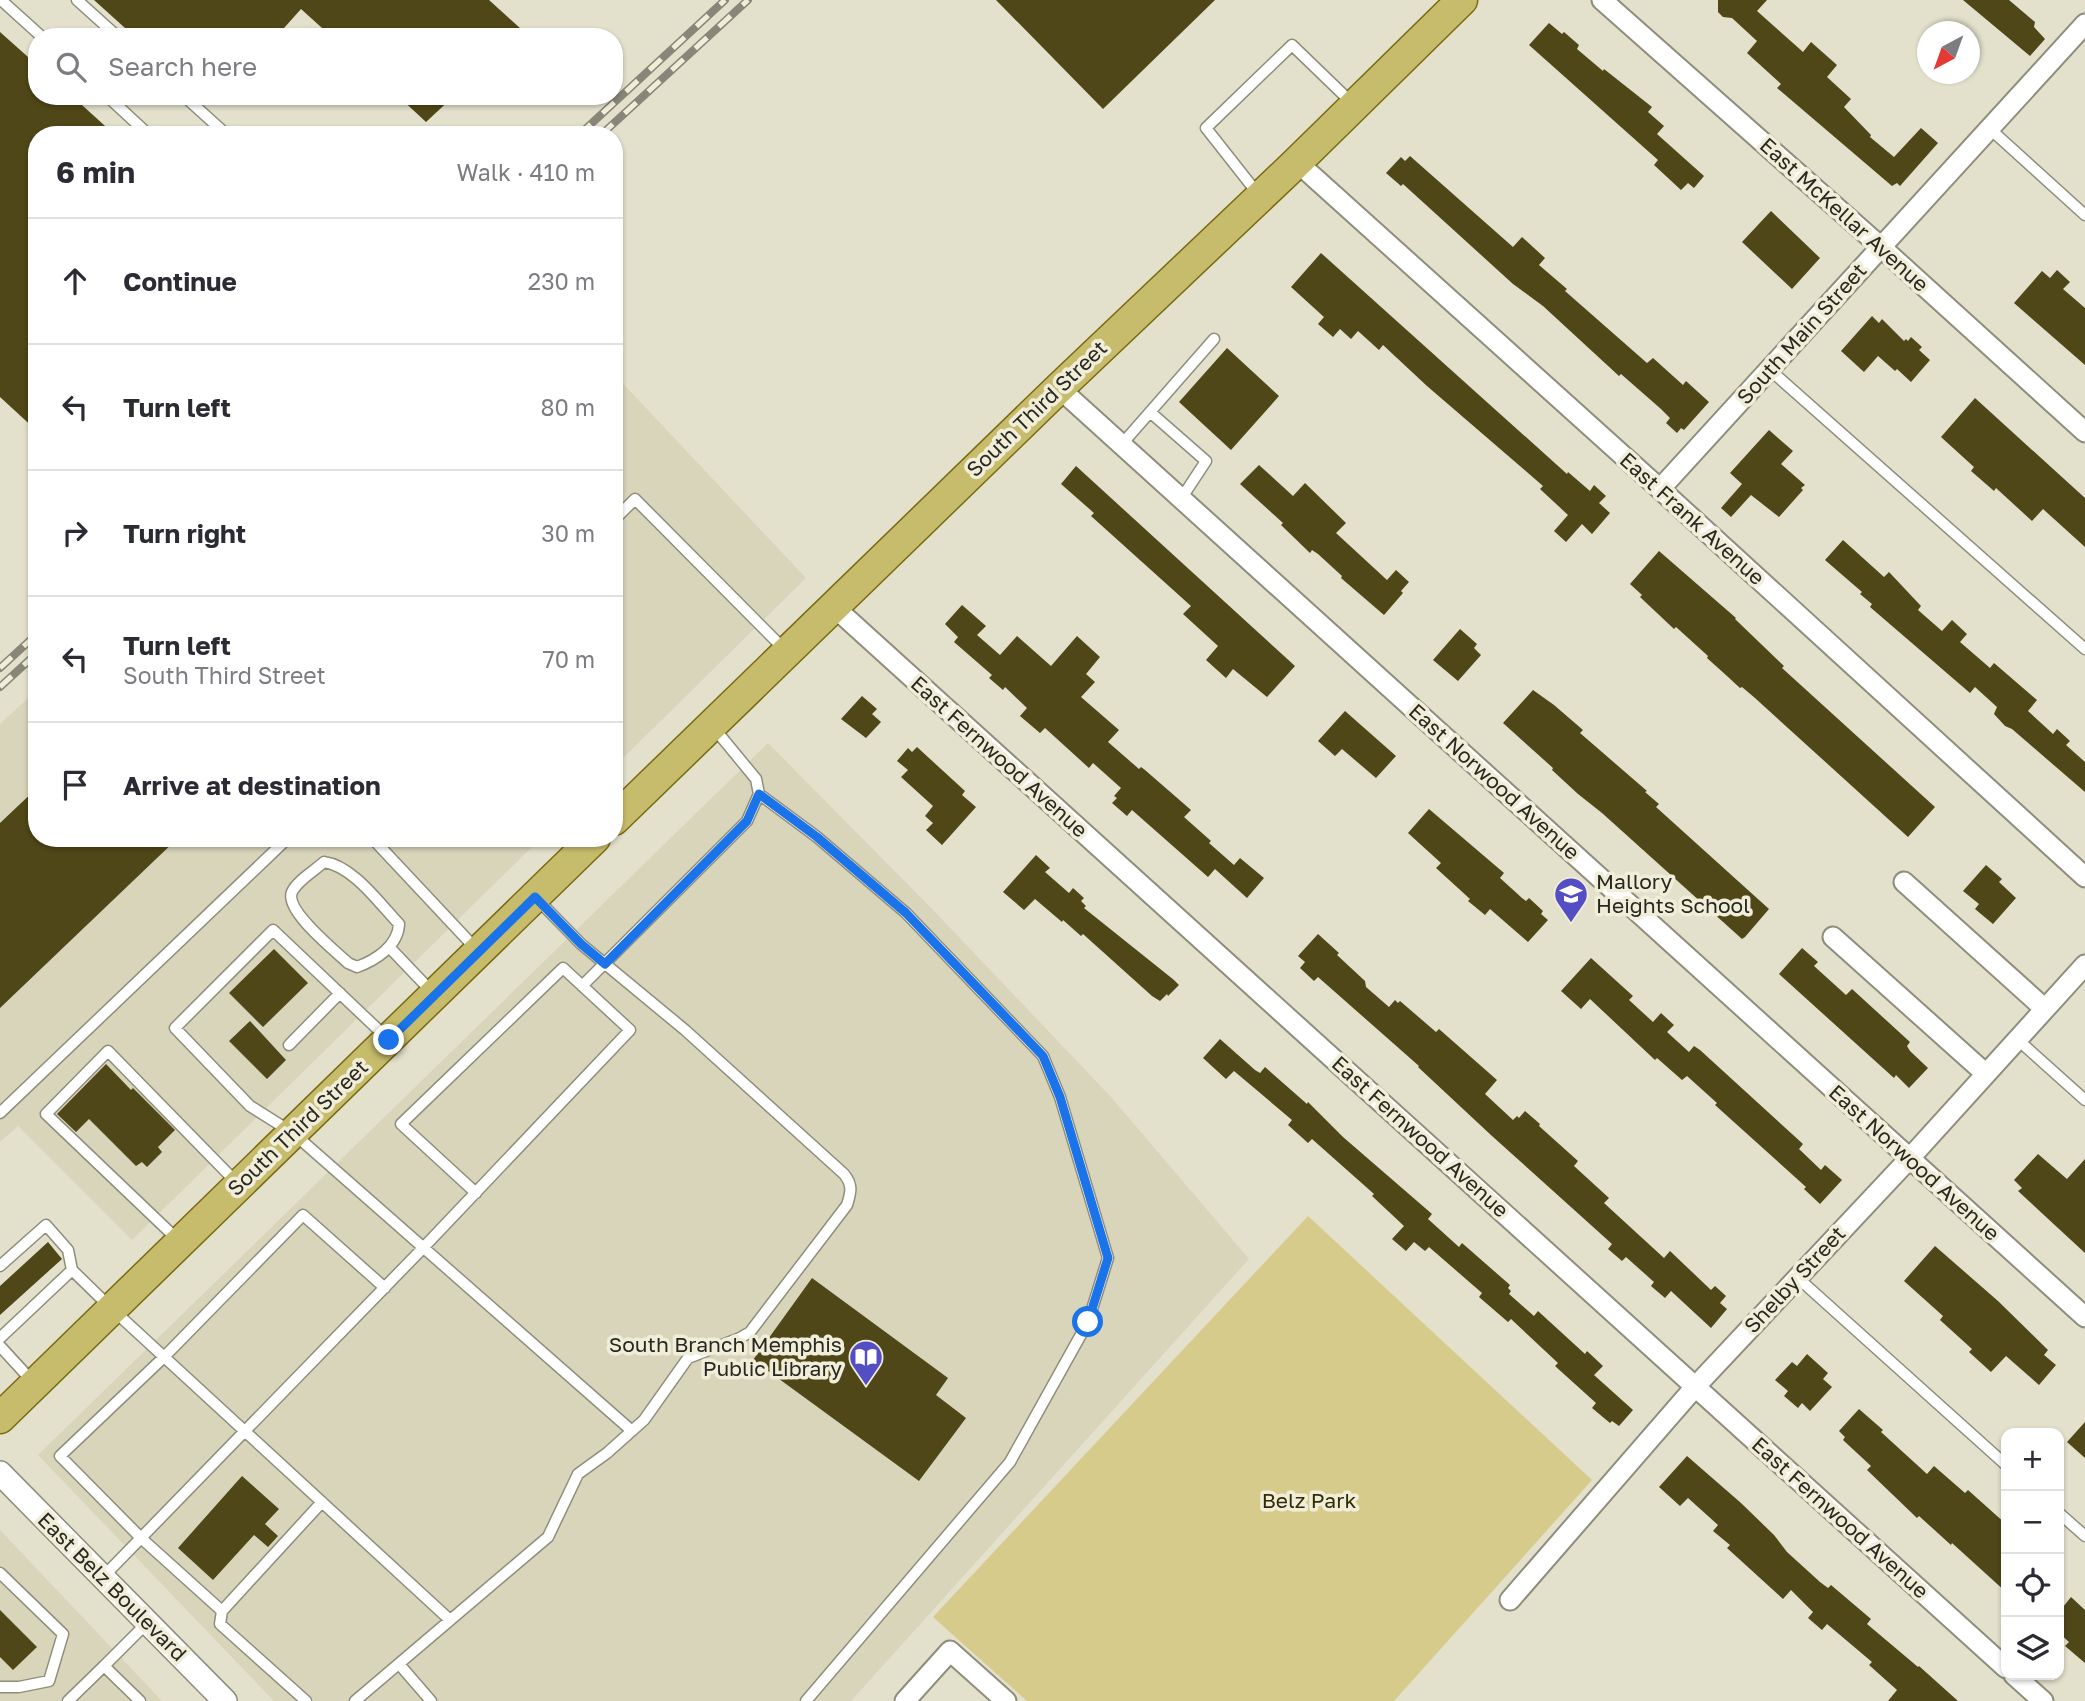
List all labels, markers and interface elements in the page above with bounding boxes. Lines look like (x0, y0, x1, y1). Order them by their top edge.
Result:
north arrow (1917, 21, 1980, 84)
search box (28, 28, 623, 105)
icon: search (52, 48, 90, 86)
text: Search here (108, 51, 257, 82)
street label: East McKellar Avenue (1755, 132, 1934, 297)
text: 6 min (56, 154, 135, 190)
text: Walk · 410 m (457, 158, 595, 186)
street label: South Main Street (1731, 257, 1872, 409)
icon: ahead (56, 262, 94, 300)
text: Continue (123, 266, 237, 297)
text: 230 m (528, 267, 595, 295)
street label: South Third Street (961, 335, 1112, 482)
icon: left (56, 388, 94, 426)
text: Turn left (123, 392, 231, 423)
text: 80 m (541, 393, 595, 421)
street label: East Frank Avenue (1615, 446, 1770, 590)
icon: right (56, 514, 94, 552)
text: Turn right (123, 518, 246, 549)
text: 30 m (541, 519, 595, 547)
text: Turn left (123, 630, 231, 661)
icon: left (56, 640, 94, 678)
text: 70 m (542, 645, 595, 673)
text: South Third Street (123, 661, 326, 689)
street label: East Fernwood Avenue (906, 670, 1093, 843)
street label: East Norwood Avenue (1404, 698, 1585, 865)
icon: arrive (56, 766, 94, 804)
text: Arrive at destination (123, 770, 381, 801)
place label: Mallory Heights School (1596, 868, 1750, 918)
school or university icon: Mallory Heights School (1552, 875, 1590, 924)
route end (373, 1024, 404, 1055)
street label: East Fernwood Avenue (1327, 1050, 1514, 1223)
street label: South Third Street (222, 1054, 373, 1201)
street label: East Norwood Avenue (1824, 1079, 2005, 1246)
street label: Shelby Street (1738, 1220, 1850, 1338)
route start (1072, 1306, 1103, 1337)
place label: South Branch Memphis Public Library (609, 1331, 842, 1381)
library icon: South Branch Memphis Public Library (847, 1338, 885, 1387)
map controls (2001, 1428, 2064, 1680)
button: + (2001, 1428, 2064, 1491)
street label: East Fernwood Avenue (1747, 1431, 1934, 1604)
park label: Belz Park (1262, 1487, 1356, 1513)
button: − (2001, 1491, 2064, 1554)
street label: East Belz Boulevard (33, 1506, 193, 1666)
button: locate (2001, 1554, 2064, 1617)
button: layers (2001, 1617, 2064, 1680)

